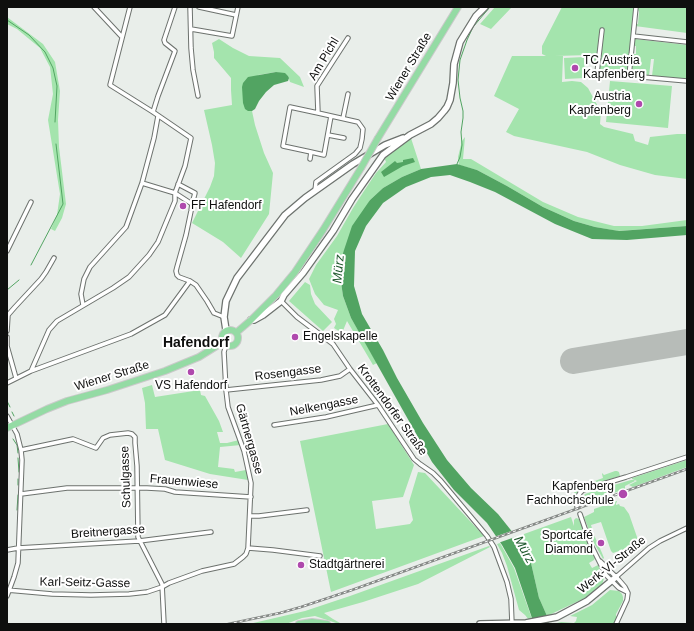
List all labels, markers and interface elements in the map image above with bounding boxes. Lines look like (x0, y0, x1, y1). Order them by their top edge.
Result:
street label: Wiener Straße (383, 30, 435, 104)
street label: Am Pichl (306, 35, 342, 83)
place label: TC Austria Kapfenberg (583, 54, 645, 82)
marker: TC Austria Kapfenberg (570, 63, 580, 73)
place label: Austria Kapfenberg (569, 90, 631, 118)
marker: Austria Kapfenberg (634, 99, 644, 109)
place label: FF Hafendorf (191, 199, 262, 213)
marker: FF Hafendorf (178, 201, 188, 211)
water label: Mürz (330, 254, 348, 284)
place label: Engelskapelle (303, 330, 378, 344)
marker: Engelskapelle (290, 332, 300, 342)
district label: Hafendorf (163, 335, 229, 351)
street label: Wiener Straße (73, 358, 151, 394)
street label: Rosengasse (254, 362, 322, 384)
street label: Krottendorfer Straße (354, 362, 430, 458)
marker: VS Hafendorf (186, 367, 196, 377)
place label: VS Hafendorf (155, 379, 227, 393)
street label: Nelkengasse (289, 392, 359, 420)
street label: Gärtnergasse (232, 402, 266, 476)
street label: Schulgasse (118, 446, 134, 508)
street label: Frauenwiese (149, 472, 219, 492)
place label: Kapfenberg Fachhochschule (527, 480, 614, 508)
marker: Kapfenberg Fachhochschule (617, 488, 629, 500)
street label: Breitnergasse (71, 522, 145, 542)
place label: Sportcafé Diamond (542, 529, 593, 557)
street label: Werk-VI-Straße (575, 533, 649, 597)
water label: Mürz (510, 534, 538, 566)
marker: Sportcafé Diamond (596, 538, 606, 548)
place label: Stadtgärtnerei (309, 558, 384, 572)
marker: Stadtgärtnerei (296, 560, 306, 570)
street label: Karl-Seitz-Gasse (40, 575, 130, 591)

